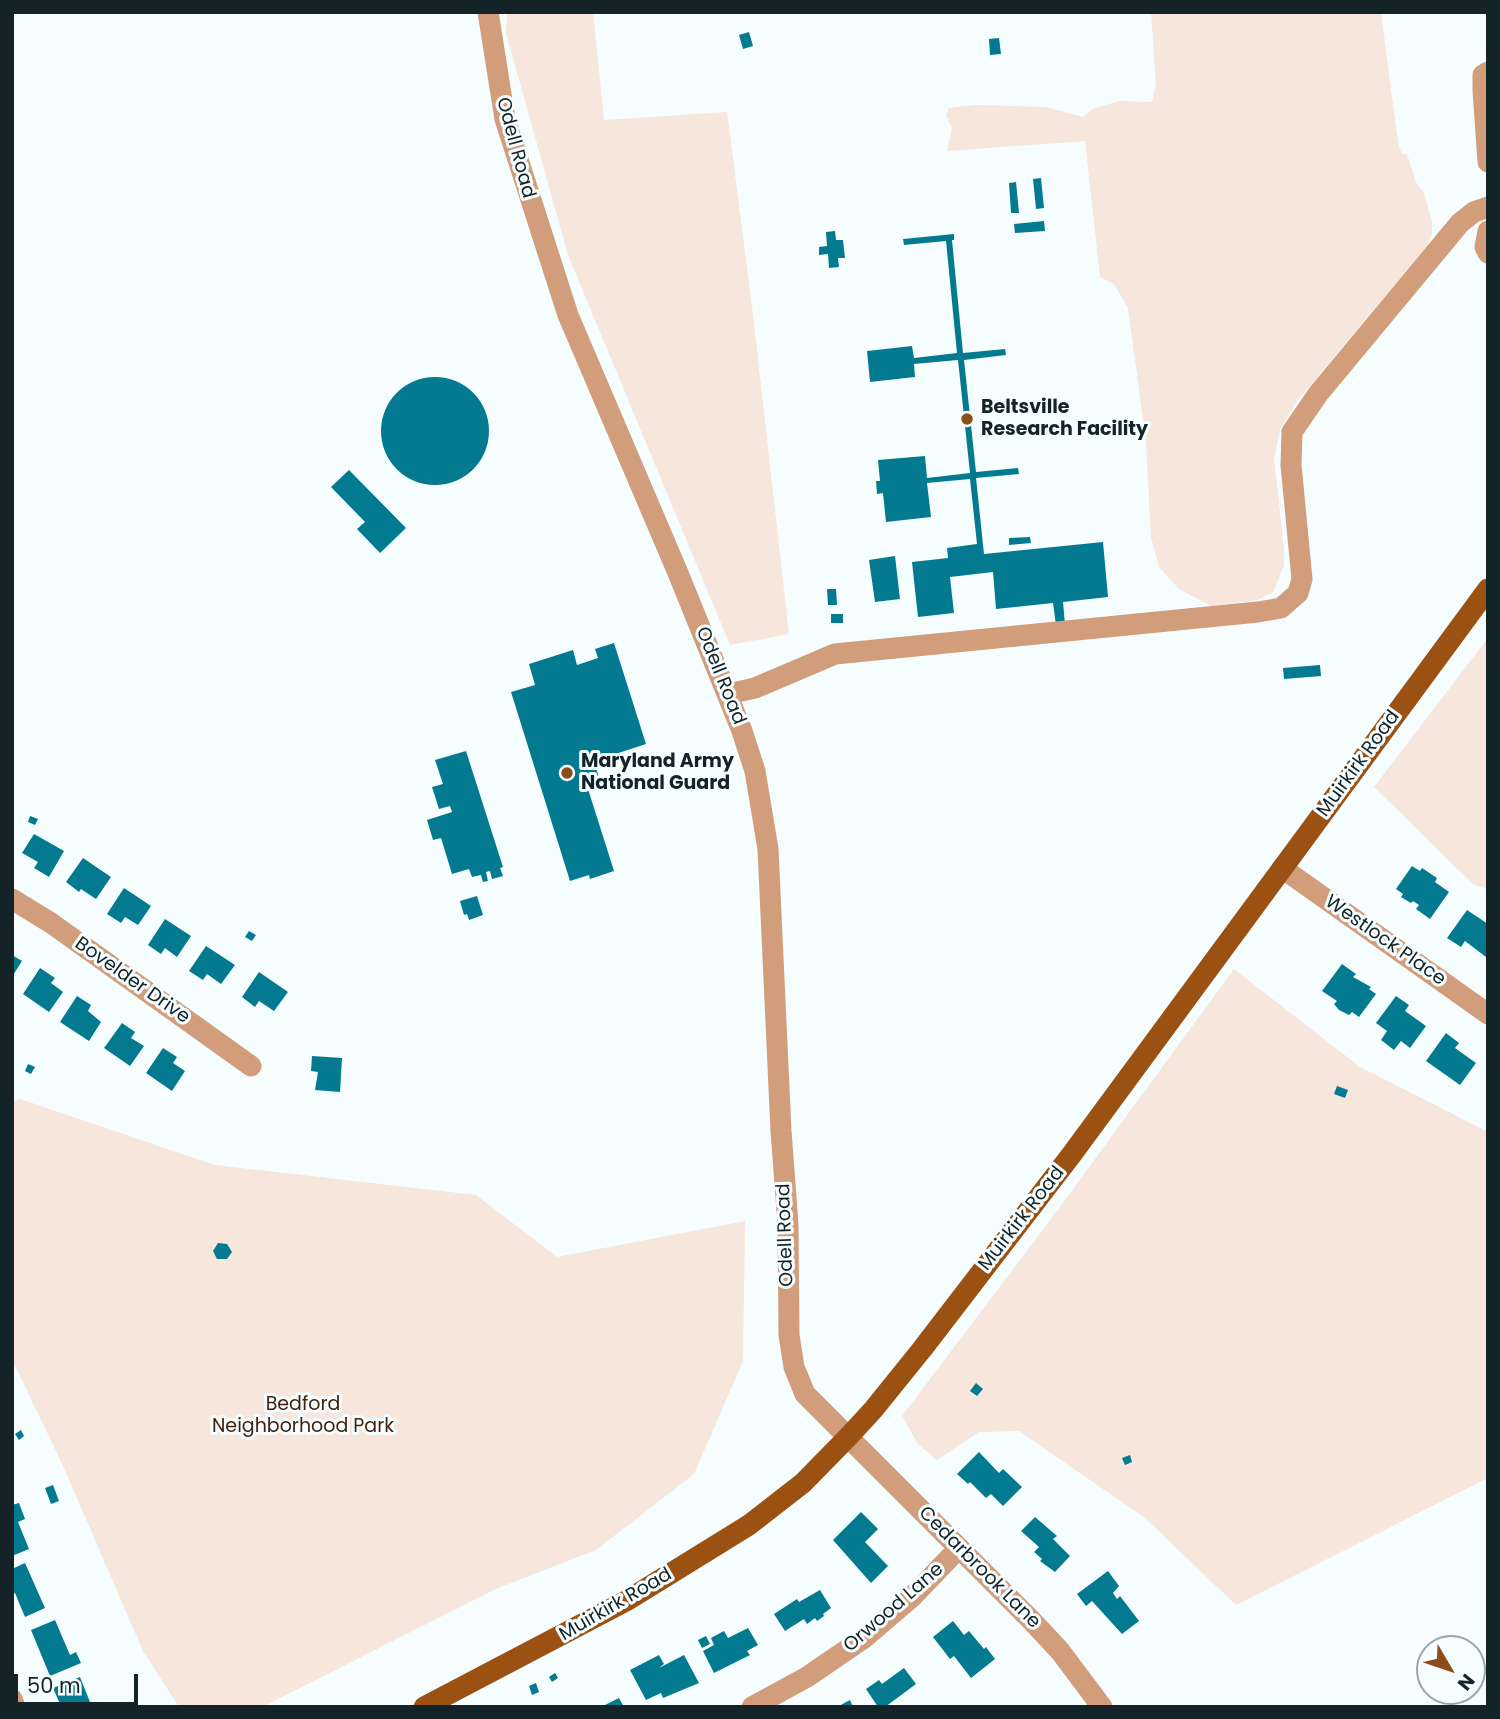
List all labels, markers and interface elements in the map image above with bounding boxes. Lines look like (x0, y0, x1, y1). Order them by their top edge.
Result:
street label: Odell Road (491, 95, 539, 201)
place label: Beltsville Research Facility (981, 397, 1148, 441)
marker: Beltsville Research Facility (959, 411, 975, 427)
street label: Odell Road (690, 624, 750, 728)
street label: Muirkirk Road (1313, 706, 1405, 822)
place label: Maryland Army National Guard (581, 751, 734, 795)
marker: Maryland Army National Guard (559, 765, 575, 781)
street label: Westlock Place (1320, 891, 1450, 991)
street label: Bovelder Drive (70, 933, 194, 1029)
street label: Muirkirk Road (974, 1162, 1070, 1276)
street label: Odell Road (773, 1183, 799, 1287)
park label: Bedford Neighborhood Park (212, 1394, 394, 1438)
street label: Cedarbrook Lane (913, 1502, 1045, 1634)
street label: Orwood Lane (839, 1558, 949, 1658)
street label: Muirkirk Road (556, 1564, 676, 1646)
north arrow (1416, 1635, 1486, 1705)
scale bar (18, 1660, 142, 1704)
text: N (1451, 1668, 1481, 1696)
text: 50 m (27, 1671, 81, 1700)

